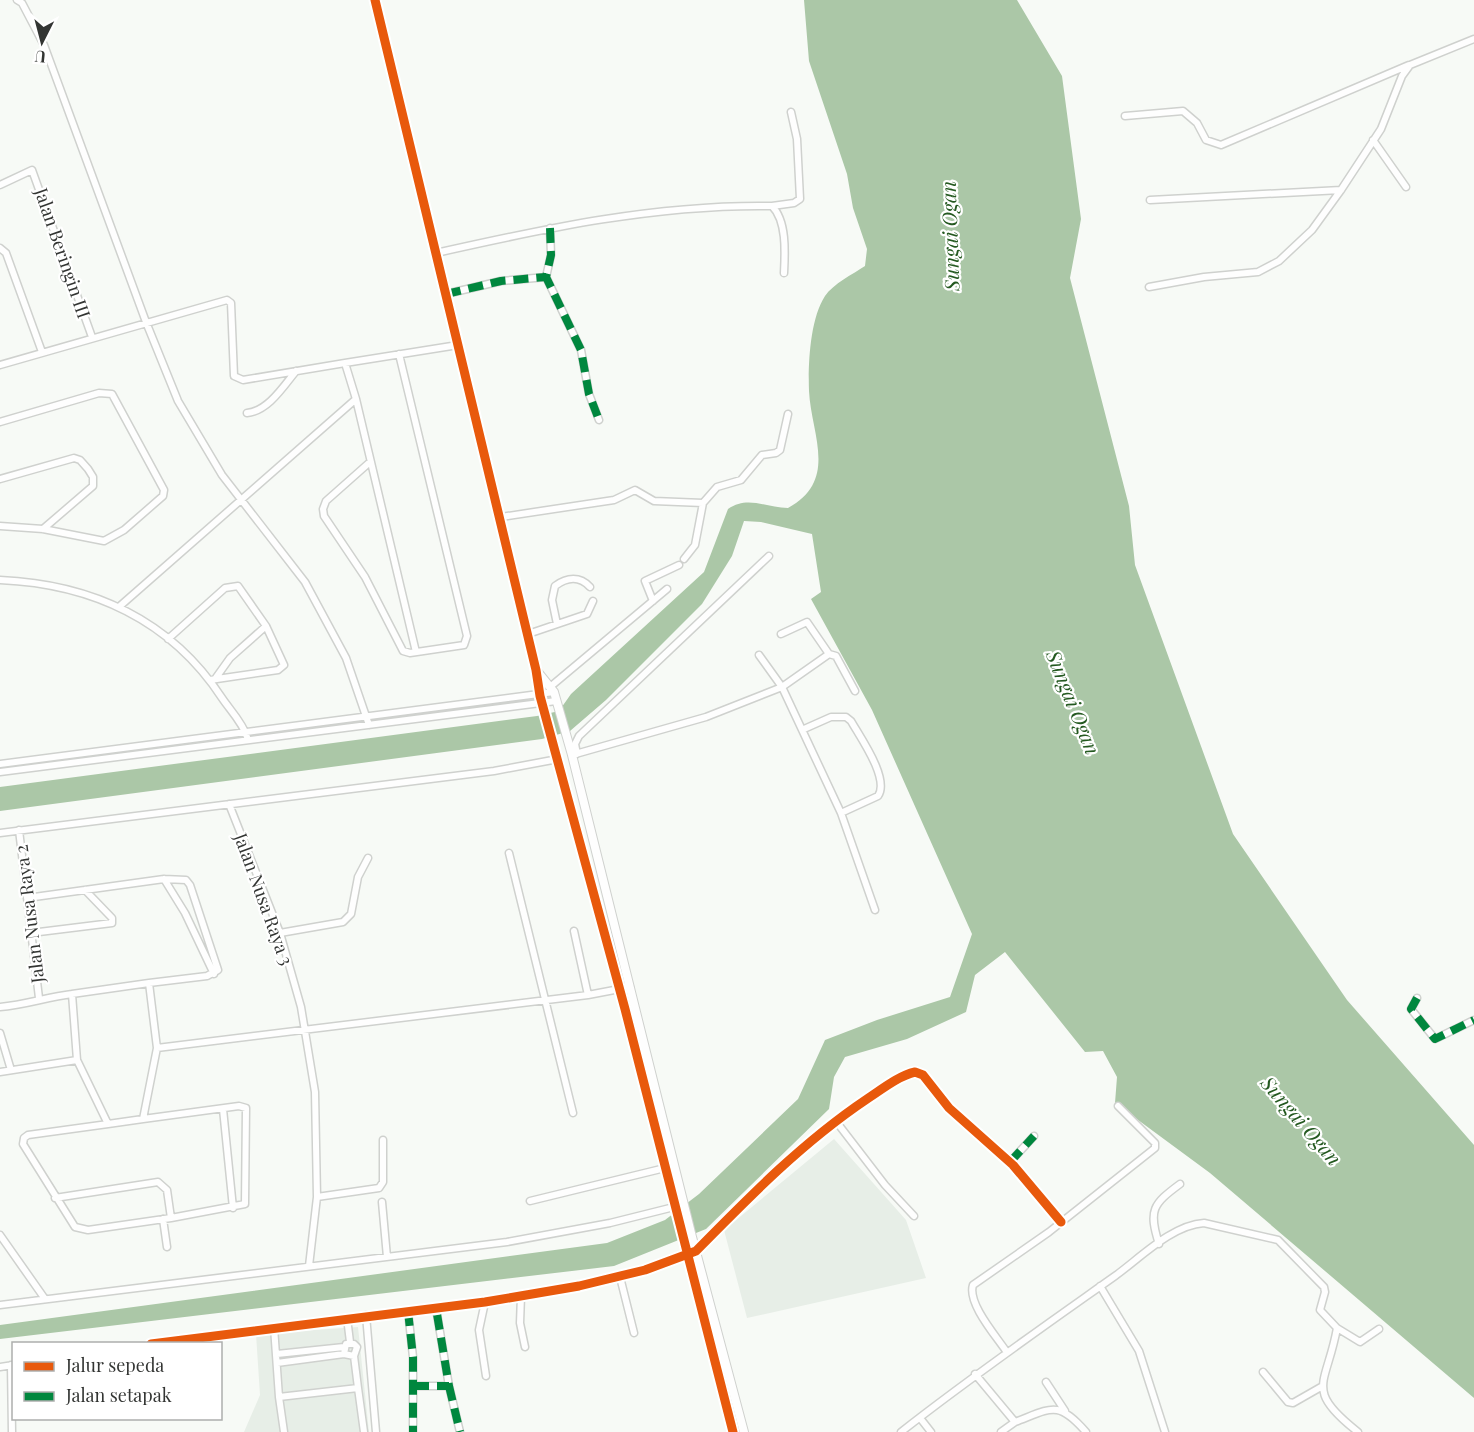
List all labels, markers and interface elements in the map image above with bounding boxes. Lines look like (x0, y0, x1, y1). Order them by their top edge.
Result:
north arrow (12, 12, 72, 72)
text: U (34, 46, 47, 68)
water label: Sungai Ogan (934, 180, 964, 293)
street label: Jalan Beringin III (29, 184, 97, 321)
water label: Sungai Ogan (1040, 645, 1107, 758)
street label: Jalan Nusa Raya 3 (229, 829, 299, 968)
street label: Jalan Nusa Raya 2 (9, 843, 50, 986)
water label: Sungai Ogan (1255, 1069, 1348, 1170)
legend (12, 1342, 222, 1420)
text: Jalur sepeda (65, 1353, 164, 1377)
text: Jalan setapak (65, 1383, 172, 1407)

